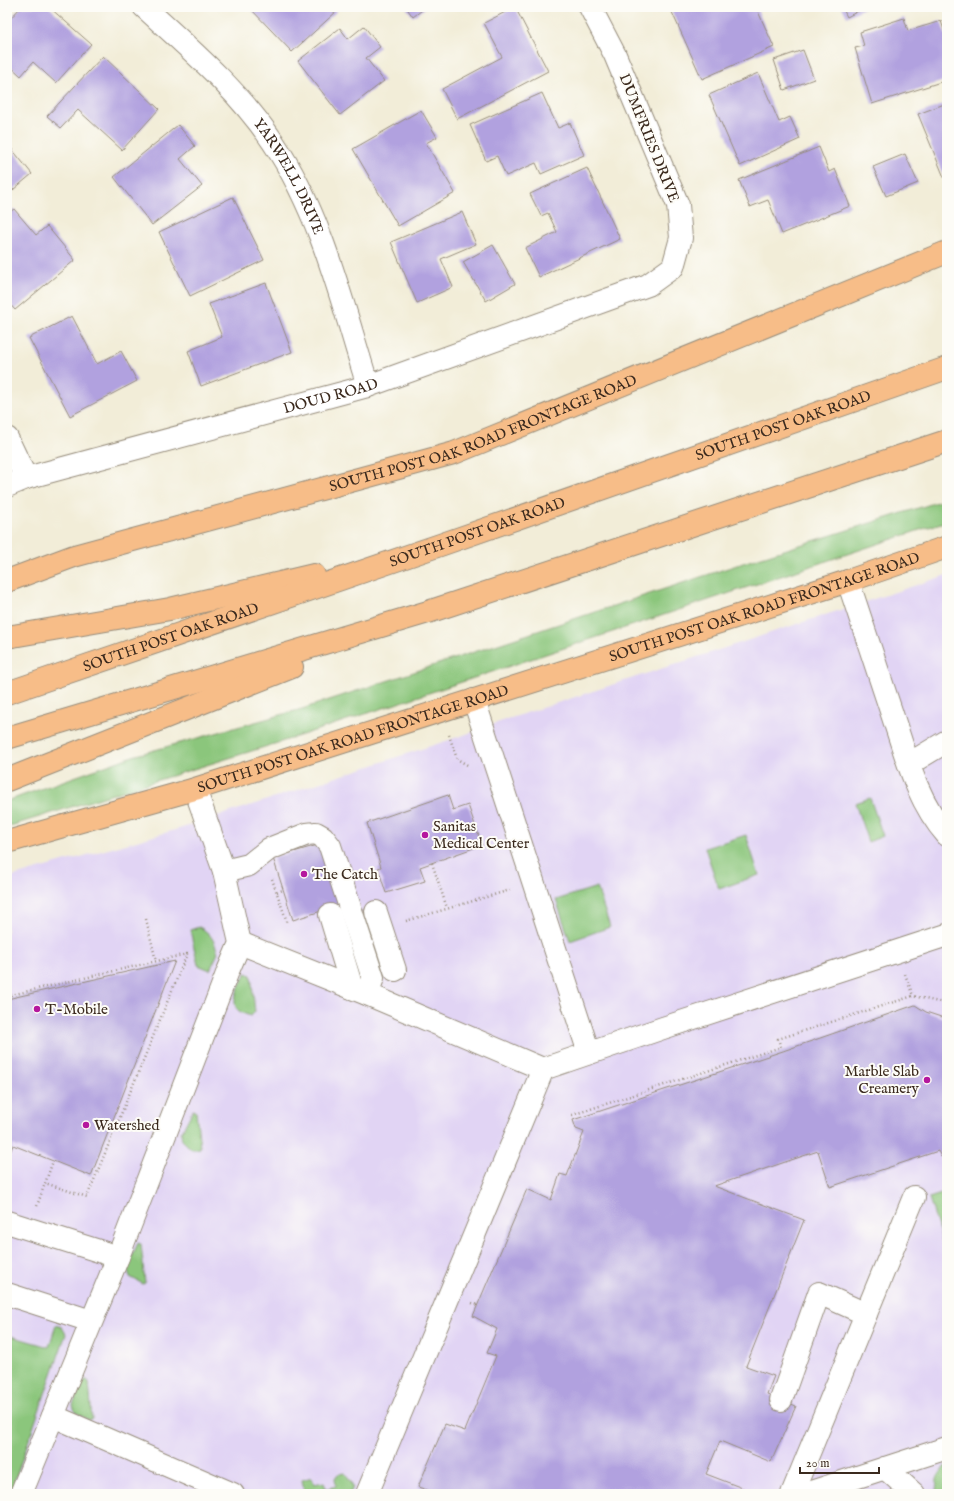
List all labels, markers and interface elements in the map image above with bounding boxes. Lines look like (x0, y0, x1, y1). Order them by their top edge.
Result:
street label: DUMFRIES DRIVE (614, 71, 684, 205)
street label: YARWELL DRIVE (249, 114, 328, 237)
street label: SOUTH POST OAK ROAD FRONTAGE ROAD (327, 370, 640, 496)
street label: DOUD ROAD (281, 374, 381, 418)
street label: SOUTH POST OAK ROAD (693, 386, 873, 465)
street label: SOUTH POST OAK ROAD (387, 493, 568, 571)
street label: SOUTH POST OAK ROAD FRONTAGE ROAD (607, 548, 922, 666)
street label: SOUTH POST OAK ROAD (80, 598, 261, 676)
street label: SOUTH POST OAK ROAD FRONTAGE ROAD (195, 680, 511, 797)
place label: Sanitas Medical Center (433, 817, 530, 853)
marker: Sanitas Medical Center (420, 830, 430, 840)
place label: The Catch (312, 865, 378, 884)
marker: The Catch (299, 869, 309, 879)
place label: T-Mobile (45, 1000, 108, 1019)
marker: T-Mobile (32, 1004, 42, 1014)
place label: Marble Slab Creamery (844, 1062, 920, 1098)
marker: Marble Slab Creamery (922, 1075, 932, 1085)
place label: Watershed (94, 1116, 160, 1135)
marker: Watershed (81, 1120, 91, 1130)
scale bar (800, 1449, 879, 1475)
text: 20 m (806, 1456, 829, 1471)

